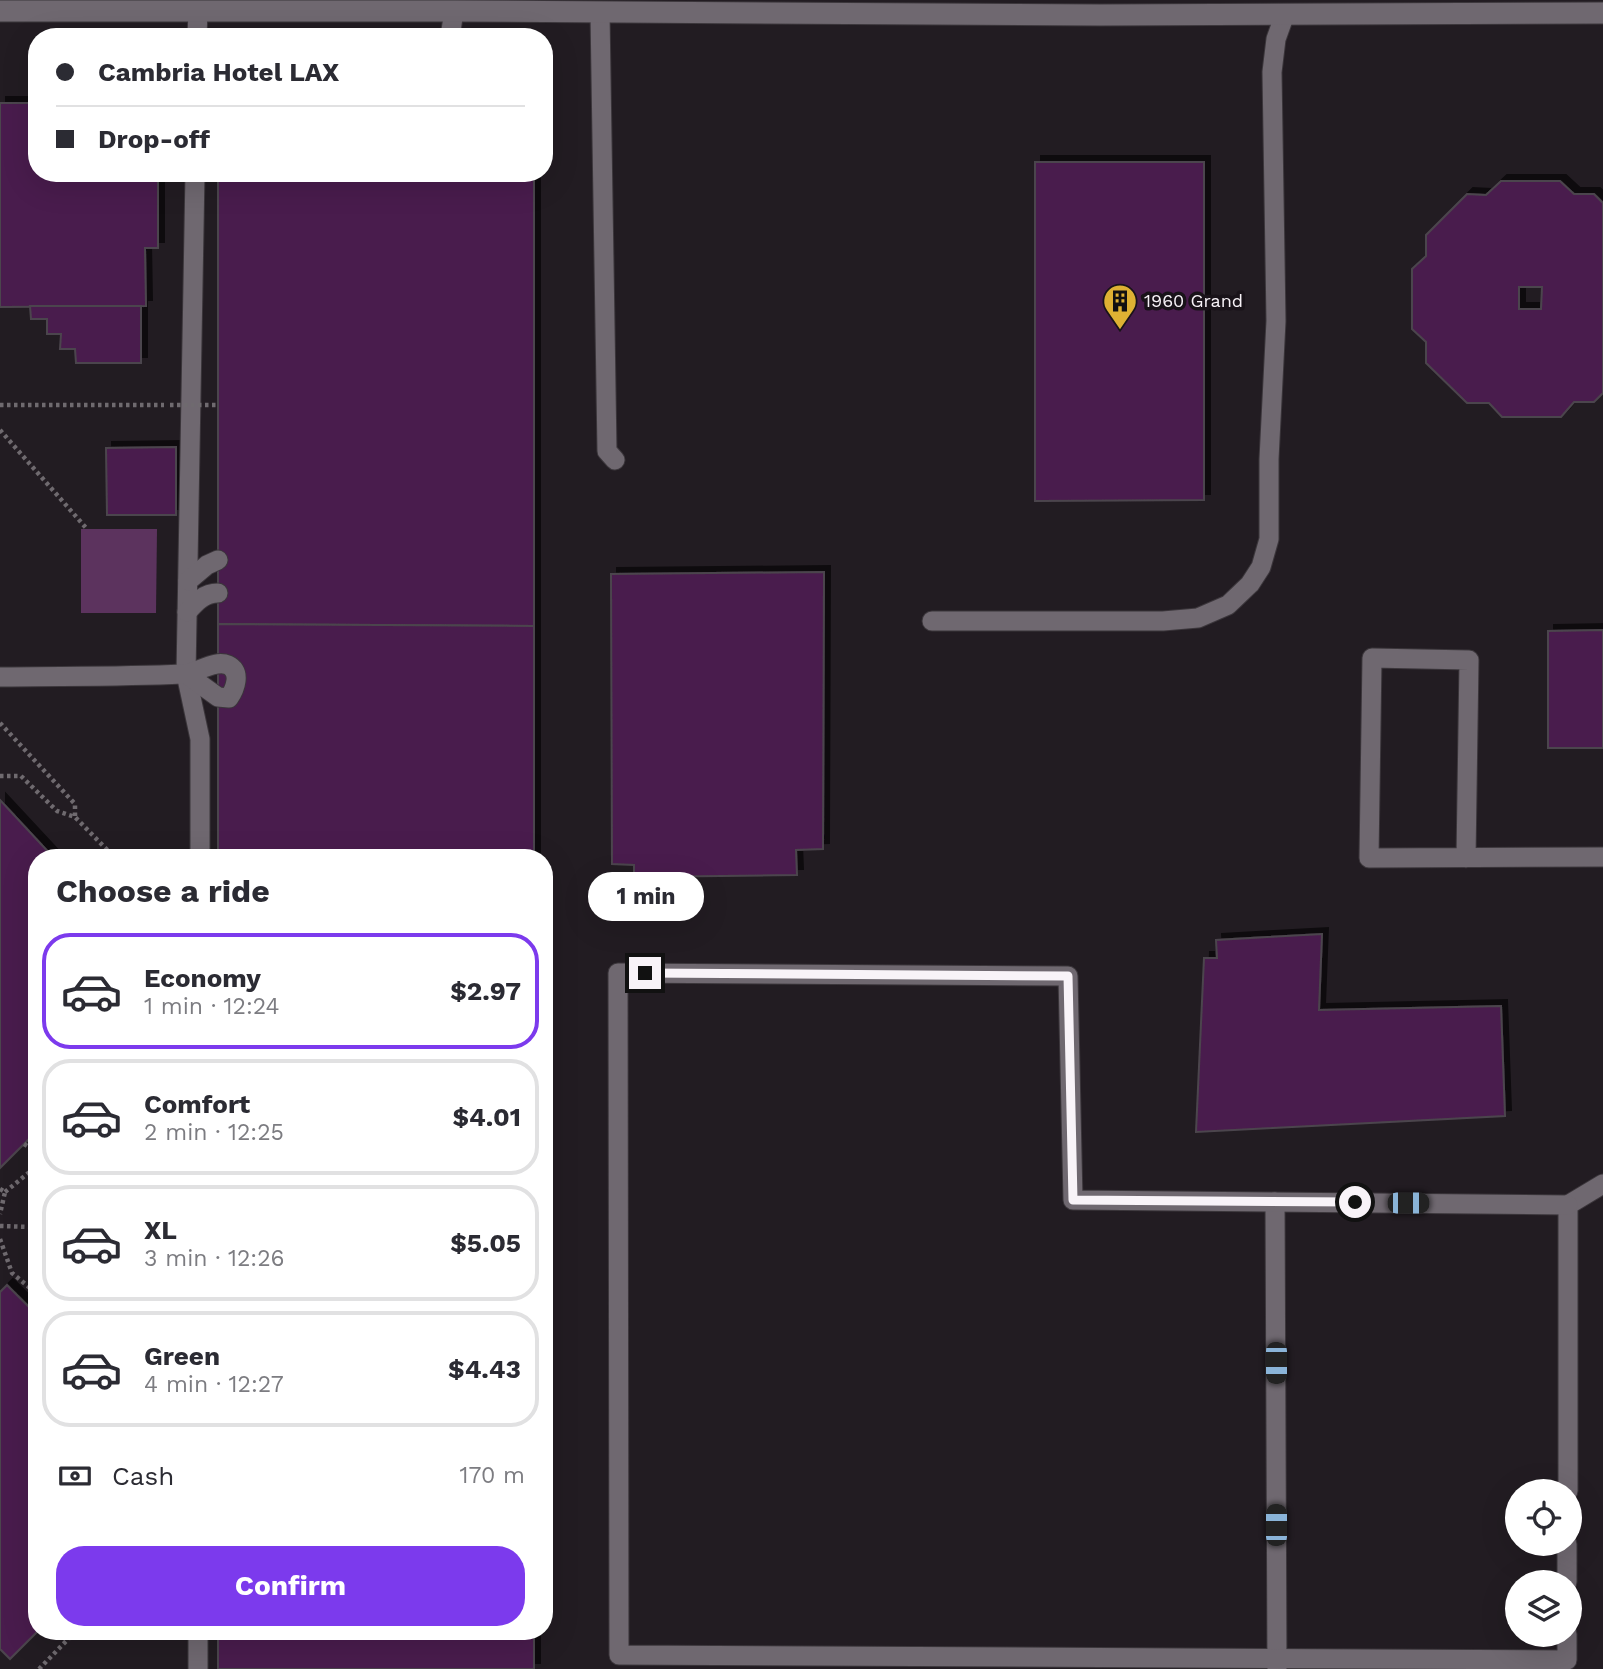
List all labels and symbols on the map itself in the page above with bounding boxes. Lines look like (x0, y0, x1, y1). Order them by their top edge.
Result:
building icon: 1960 Grand (1101, 282, 1139, 331)
place label: 1960 Grand (1144, 290, 1243, 311)
callout: 1 min (587, 872, 703, 920)
route end (629, 957, 661, 989)
route start (1339, 1186, 1371, 1218)
car (1388, 1193, 1430, 1214)
car (1266, 1342, 1287, 1384)
car (1266, 1504, 1287, 1546)

